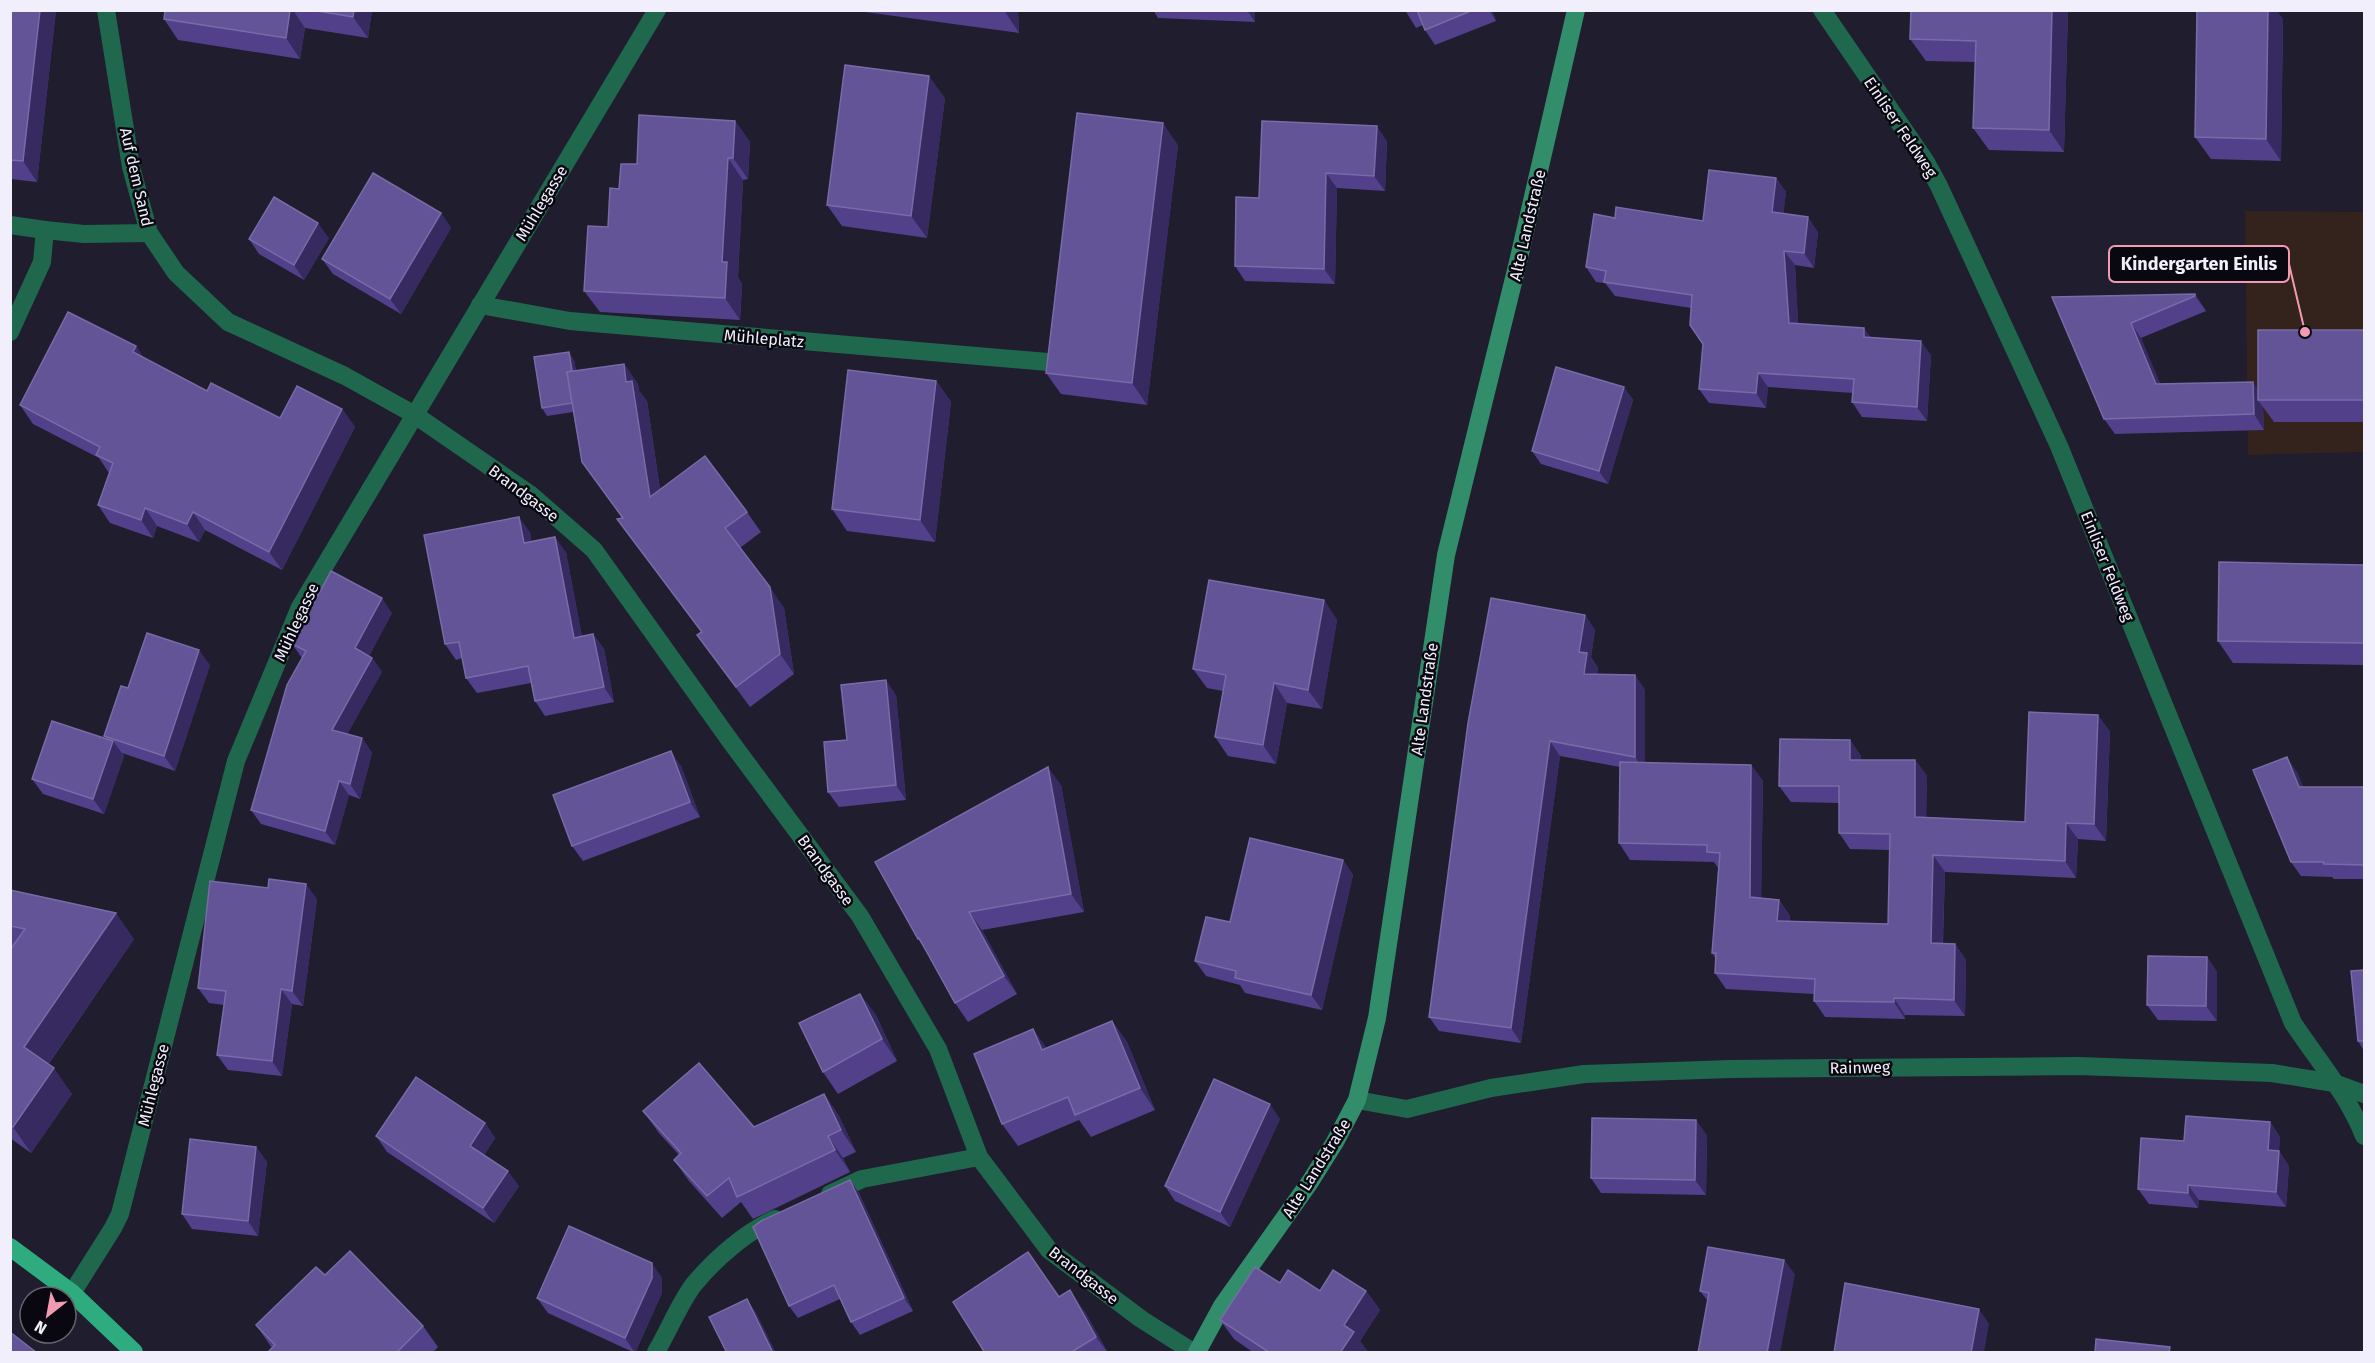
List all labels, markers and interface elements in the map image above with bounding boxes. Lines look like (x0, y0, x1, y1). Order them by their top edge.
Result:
street label: Einliser Feldweg (1860, 73, 1942, 182)
street label: Auf dem Sand (116, 126, 157, 228)
street label: Mühlegasse (512, 162, 571, 244)
street label: Alte Landstraße (1505, 168, 1550, 283)
callout: Kindergarten Einlis (2109, 246, 2289, 282)
text: Kindergarten Einlis (2121, 253, 2278, 275)
street label: Mühleplatz (723, 326, 805, 351)
street label: Brandgasse (485, 461, 563, 526)
street label: Einliser Feldweg (2077, 508, 2139, 625)
street label: Mühlegasse (270, 580, 323, 665)
street label: Alte Landstraße (1407, 642, 1442, 757)
street label: Brandgasse (793, 831, 858, 909)
street label: Mühlegasse (134, 1042, 173, 1128)
street label: Rainweg (1830, 1057, 1891, 1078)
street label: Alte Landstraße (1278, 1115, 1355, 1221)
street label: Brandgasse (1045, 1242, 1122, 1308)
north arrow (18, 1285, 78, 1345)
text: N (31, 1317, 50, 1338)

